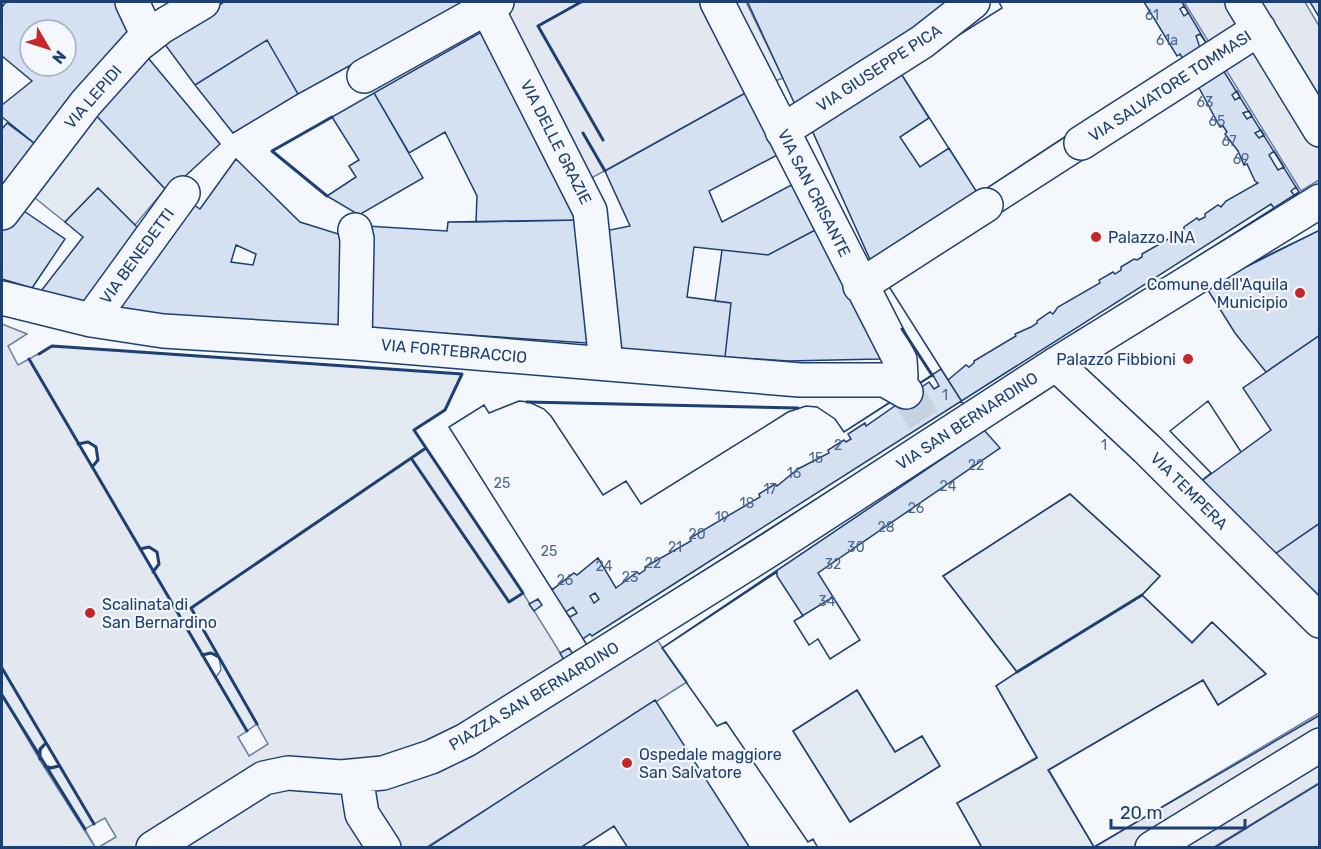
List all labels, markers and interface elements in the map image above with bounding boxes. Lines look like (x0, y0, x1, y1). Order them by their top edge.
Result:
house number: 61 (1145, 7, 1159, 24)
north arrow (18, 18, 78, 78)
street label: VIA GIUSEPPE PICA (813, 20, 945, 116)
street label: VIA SALVATORE TOMMASI (1085, 26, 1255, 146)
house number: 61a (1156, 32, 1178, 49)
text: N (48, 47, 70, 68)
street label: VIA LEPIDI (60, 61, 126, 133)
street label: VIA DELLE GRAZIE (516, 77, 596, 207)
house number: 63 (1197, 94, 1213, 111)
house number: 65 (1209, 113, 1225, 130)
street label: VIA SAN CRISANTE (774, 126, 854, 260)
house number: 67 (1221, 133, 1237, 150)
house number: 69 (1233, 151, 1249, 168)
street label: VIA BENEDETTI (96, 204, 178, 308)
place label: Palazzo INA (1108, 228, 1195, 247)
marker: Palazzo INA (1089, 230, 1103, 244)
place label: Comune dell'Aquila Municipio (1147, 275, 1288, 312)
marker: Comune dell'Aquila Municipio (1293, 286, 1307, 300)
street label: VIA FORTEBRACCIO (380, 335, 528, 367)
place label: Palazzo Fibbioni (1056, 350, 1176, 369)
marker: Palazzo Fibbioni (1181, 352, 1195, 366)
street label: VIA SAN BERNARDINO (893, 368, 1041, 474)
house number: 1 (942, 387, 948, 404)
house number: 2 (834, 437, 842, 454)
house number: 1 (1101, 437, 1107, 454)
street label: VIA TEMPERA (1146, 448, 1232, 534)
house number: 15 (809, 450, 823, 467)
house number: 22 (968, 457, 984, 474)
house number: 16 (787, 465, 801, 482)
house number: 25 (494, 475, 510, 492)
house number: 24 (940, 478, 957, 495)
house number: 17 (763, 481, 777, 498)
house number: 18 (740, 495, 755, 512)
house number: 26 (908, 500, 924, 517)
house number: 19 (715, 509, 729, 526)
house number: 28 (877, 519, 895, 536)
house number: 20 (688, 526, 706, 543)
house number: 21 (668, 539, 682, 556)
house number: 30 (847, 539, 865, 556)
house number: 25 (541, 543, 557, 560)
house number: 22 (645, 555, 661, 572)
house number: 32 (825, 556, 841, 573)
house number: 24 (596, 558, 613, 575)
house number: 23 (622, 569, 638, 586)
house number: 26 (557, 572, 573, 589)
house number: 34 (818, 593, 836, 610)
place label: Scalinata di San Bernardino (102, 595, 217, 632)
marker: Scalinata di San Bernardino (83, 606, 97, 620)
street label: PIAZZA SAN BERNARDINO (446, 638, 622, 754)
place label: Ospedale maggiore San Salvatore (639, 745, 782, 782)
marker: Ospedale maggiore San Salvatore (620, 756, 634, 770)
scale bar (1111, 792, 1244, 830)
text: 20 m (1120, 802, 1162, 824)

